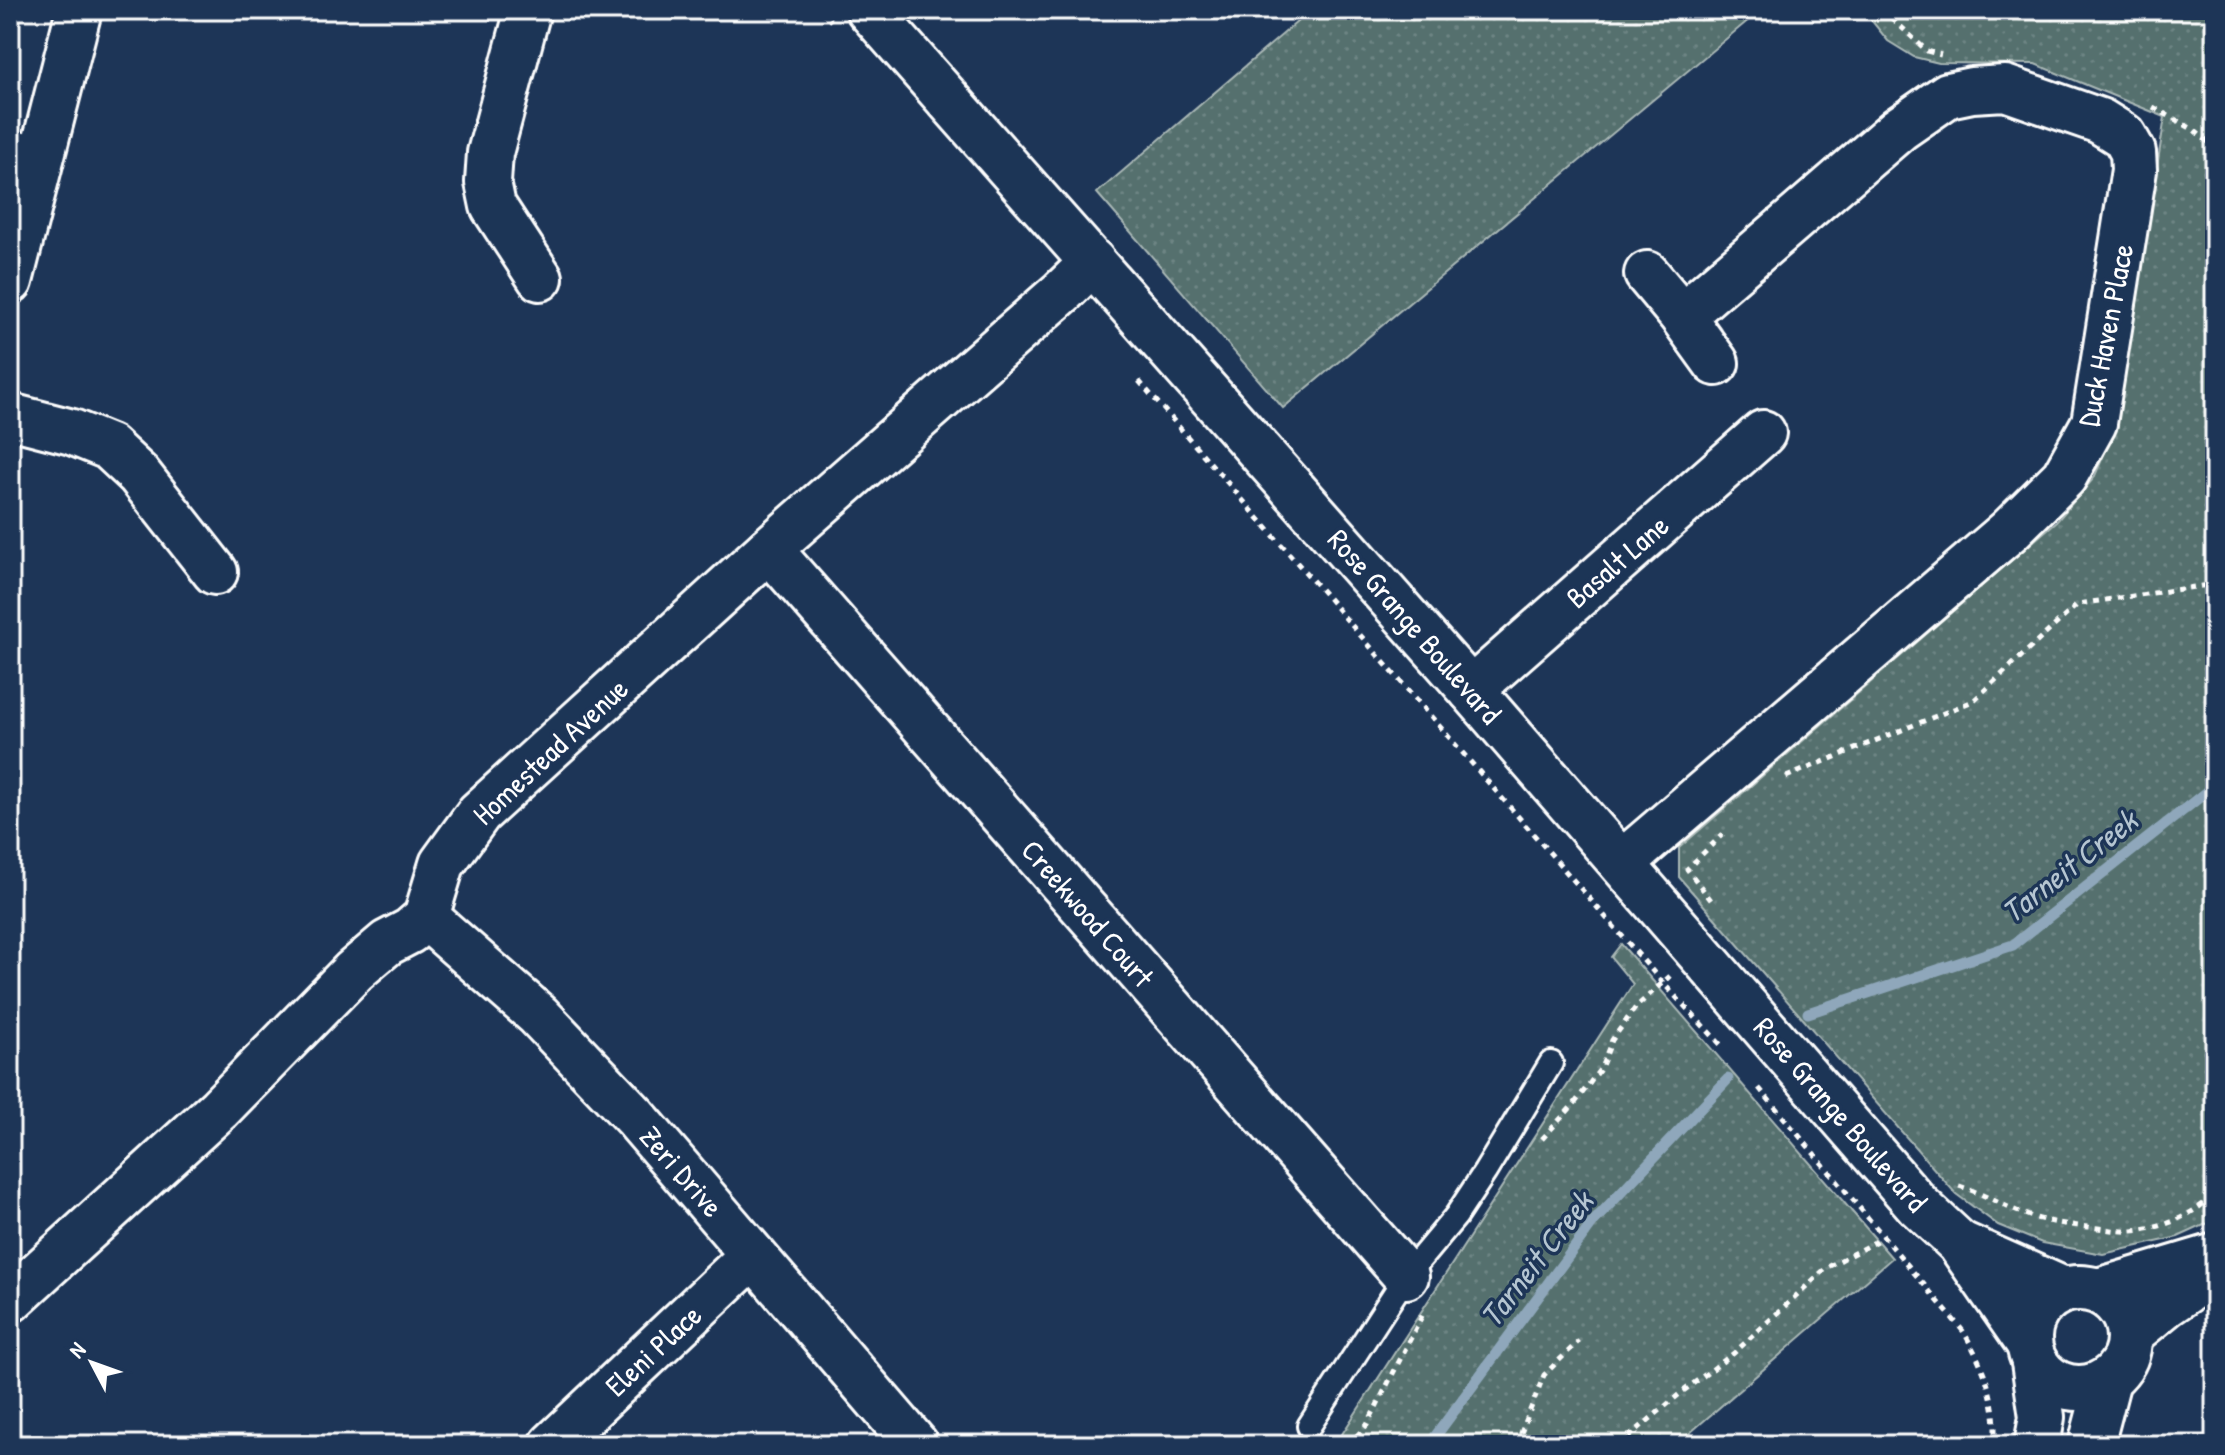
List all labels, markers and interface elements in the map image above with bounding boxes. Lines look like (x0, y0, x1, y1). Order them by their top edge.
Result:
street label: Duck Haven Place (2068, 240, 2142, 430)
street label: Basalt Lane (1557, 505, 1677, 617)
street label: Rose Grange Boulevard (1319, 520, 1511, 732)
street label: Homestead Avenue (464, 669, 636, 833)
water label: Tarneit Creek (1992, 798, 2148, 933)
street label: Creekwood Court (1013, 831, 1164, 996)
street label: Rose Grange Boulevard (1745, 1008, 1937, 1220)
street label: Zeri Drive (631, 1117, 733, 1225)
water label: Tarneit Creek (1469, 1180, 1604, 1336)
street label: Eleni Place (596, 1295, 710, 1405)
north arrow (52, 1323, 132, 1403)
text: N (62, 1335, 92, 1364)

